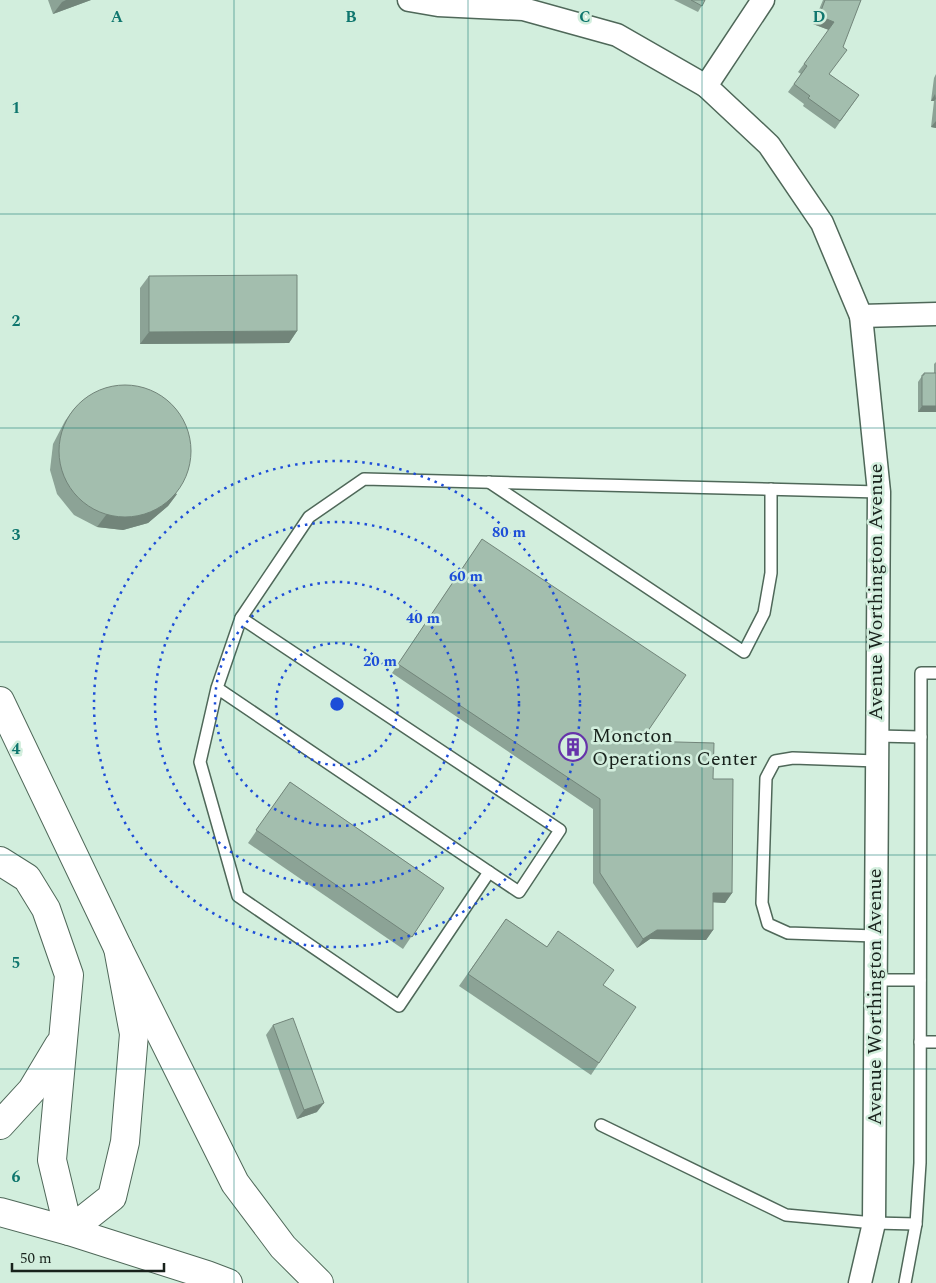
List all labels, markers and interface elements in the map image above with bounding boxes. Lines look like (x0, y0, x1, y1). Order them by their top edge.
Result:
text: A (111, 5, 124, 29)
text: B (345, 5, 357, 29)
text: C (579, 5, 591, 29)
text: D (813, 5, 826, 29)
text: 1 (12, 96, 20, 120)
text: 2 (12, 309, 21, 333)
street label: Avenue Worthington Avenue (861, 464, 891, 720)
text: 80 m (492, 521, 527, 544)
text: 3 (12, 523, 21, 547)
text: 60 m (449, 565, 484, 588)
text: 40 m (406, 607, 441, 630)
text: 20 m (363, 650, 398, 673)
centre of rings (328, 695, 346, 713)
place label: Moncton Operations Center (592, 721, 757, 774)
building icon: Moncton Operations Center (558, 732, 588, 762)
text: 4 (12, 737, 21, 761)
street label: Avenue Worthington Avenue (860, 869, 890, 1125)
text: 5 (12, 951, 20, 975)
text: 6 (12, 1165, 21, 1189)
scale bar (12, 1240, 165, 1272)
text: 50 m (20, 1247, 52, 1270)

